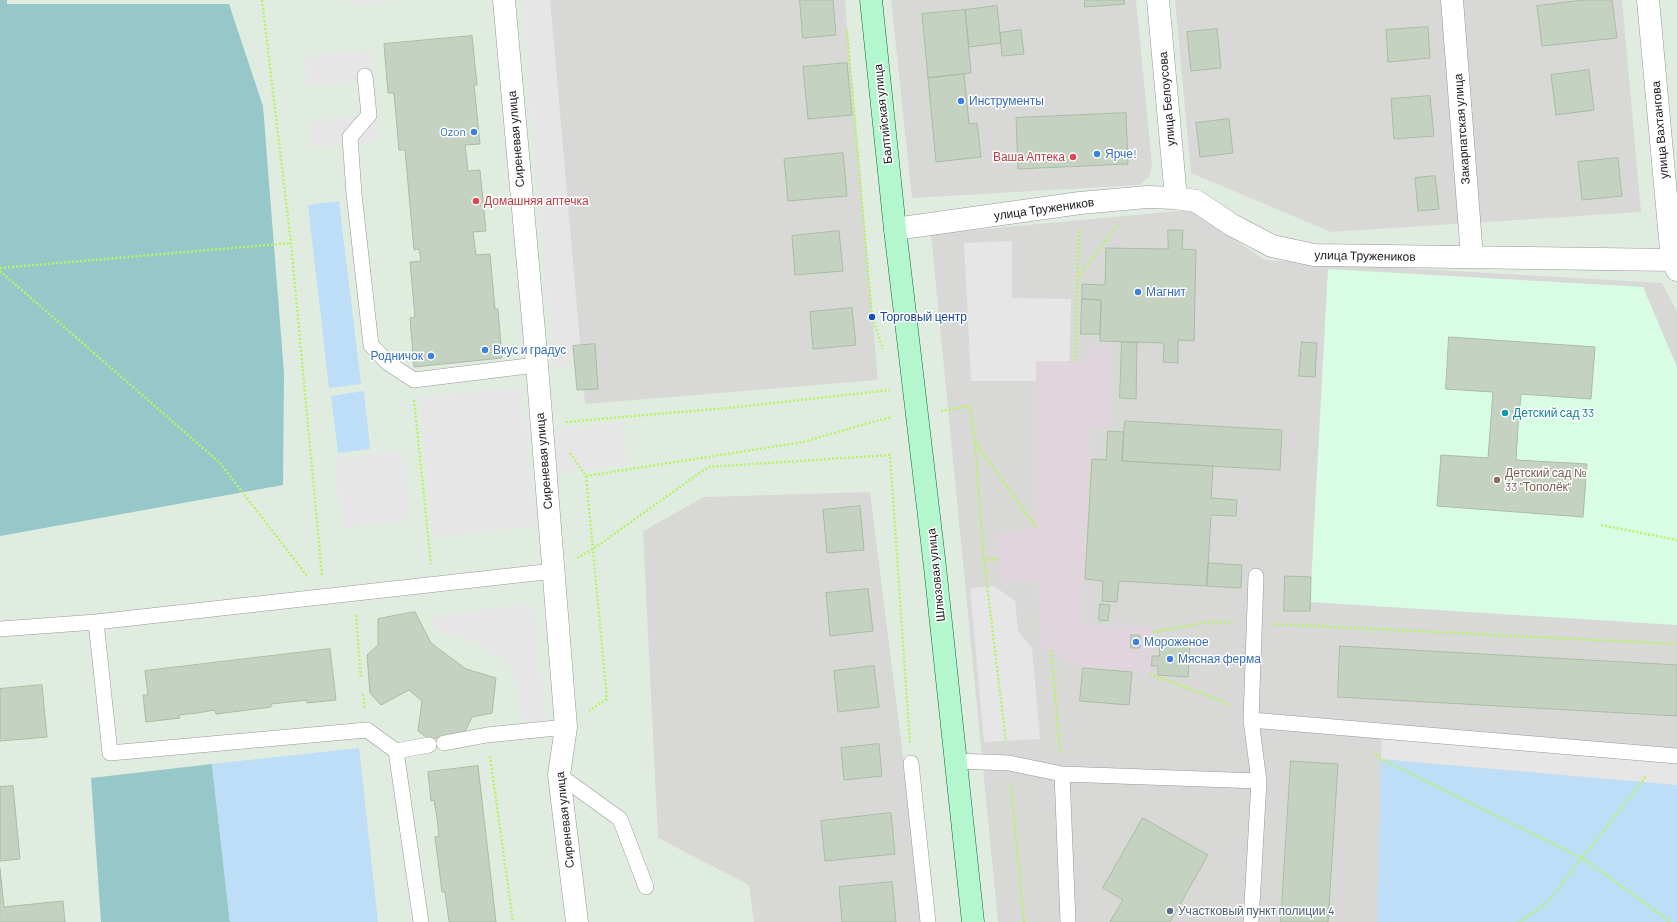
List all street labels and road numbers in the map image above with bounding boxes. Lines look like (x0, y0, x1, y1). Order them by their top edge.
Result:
street label: улица Белоусова (1156, 51, 1178, 147)
street label: Балтийская улица (871, 63, 895, 165)
street label: Закарпатская улица (1451, 73, 1473, 185)
street label: улица Вахтангова (1649, 80, 1671, 180)
street label: Сиреневая улица (505, 90, 527, 188)
street label: улица Тружеников (993, 195, 1095, 223)
street label: улица Тружеников (1314, 248, 1416, 264)
street label: Сиреневая улица (533, 412, 555, 510)
street label: Шлюзовая улица (924, 528, 948, 622)
street label: Сиреневая улица (553, 771, 577, 869)

